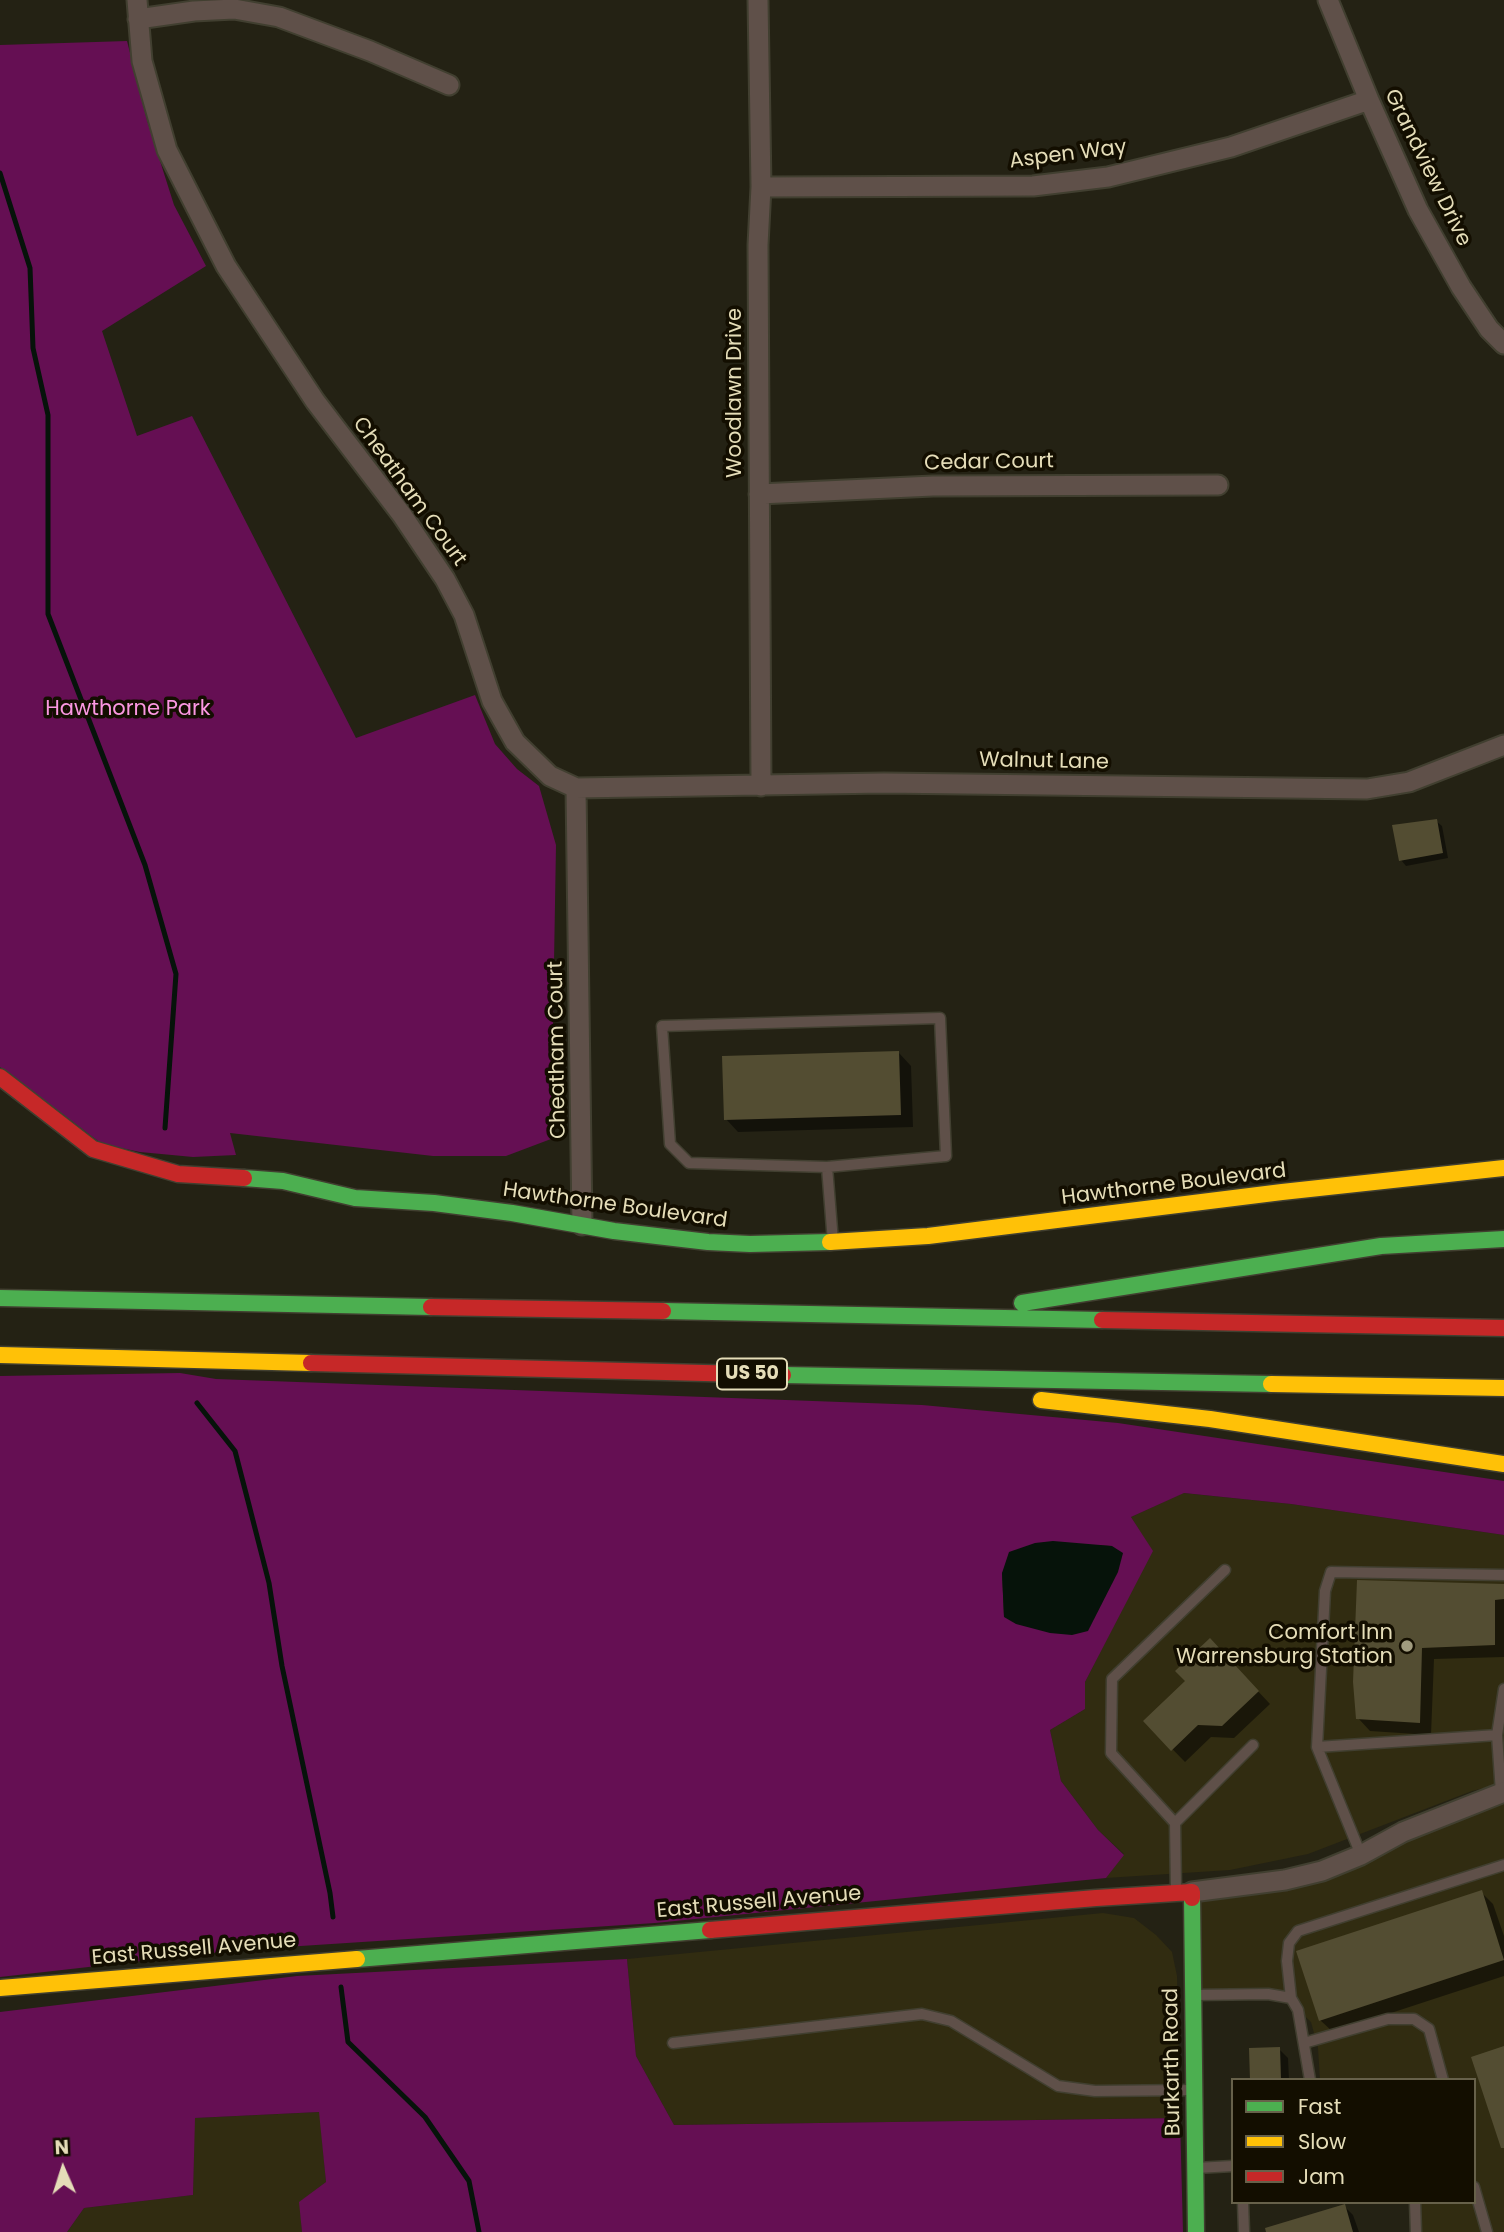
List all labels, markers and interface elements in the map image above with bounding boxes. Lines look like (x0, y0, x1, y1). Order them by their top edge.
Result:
street label: Grandview Drive (1378, 85, 1476, 251)
street label: Aspen Way (1008, 135, 1128, 175)
street label: Woodlawn Drive (723, 308, 749, 478)
street label: Cheatham Court (347, 413, 471, 571)
street label: Cedar Court (924, 449, 1054, 477)
park label: Hawthorne Park (45, 697, 211, 723)
street label: Walnut Lane (979, 748, 1109, 776)
street label: Cheatham Court (544, 961, 572, 1139)
street label: Hawthorne Boulevard (1060, 1159, 1288, 1211)
street label: Hawthorne Boulevard (501, 1178, 729, 1234)
road number: US 50 (717, 1358, 787, 1390)
place label: Comfort Inn Warrensburg Station (1176, 1621, 1393, 1671)
marker: Comfort Inn Warrensburg Station (1399, 1638, 1415, 1654)
street label: East Russell Avenue (656, 1882, 862, 1924)
street label: East Russell Avenue (91, 1929, 297, 1971)
street label: Burkarth Road (1159, 1988, 1187, 2136)
legend (1231, 2078, 1476, 2204)
text: Fast (1298, 2092, 1341, 2121)
text: Slow (1298, 2127, 1346, 2156)
north arrow (28, 2134, 98, 2204)
text: N (54, 2134, 70, 2161)
text: Jam (1298, 2162, 1345, 2191)

